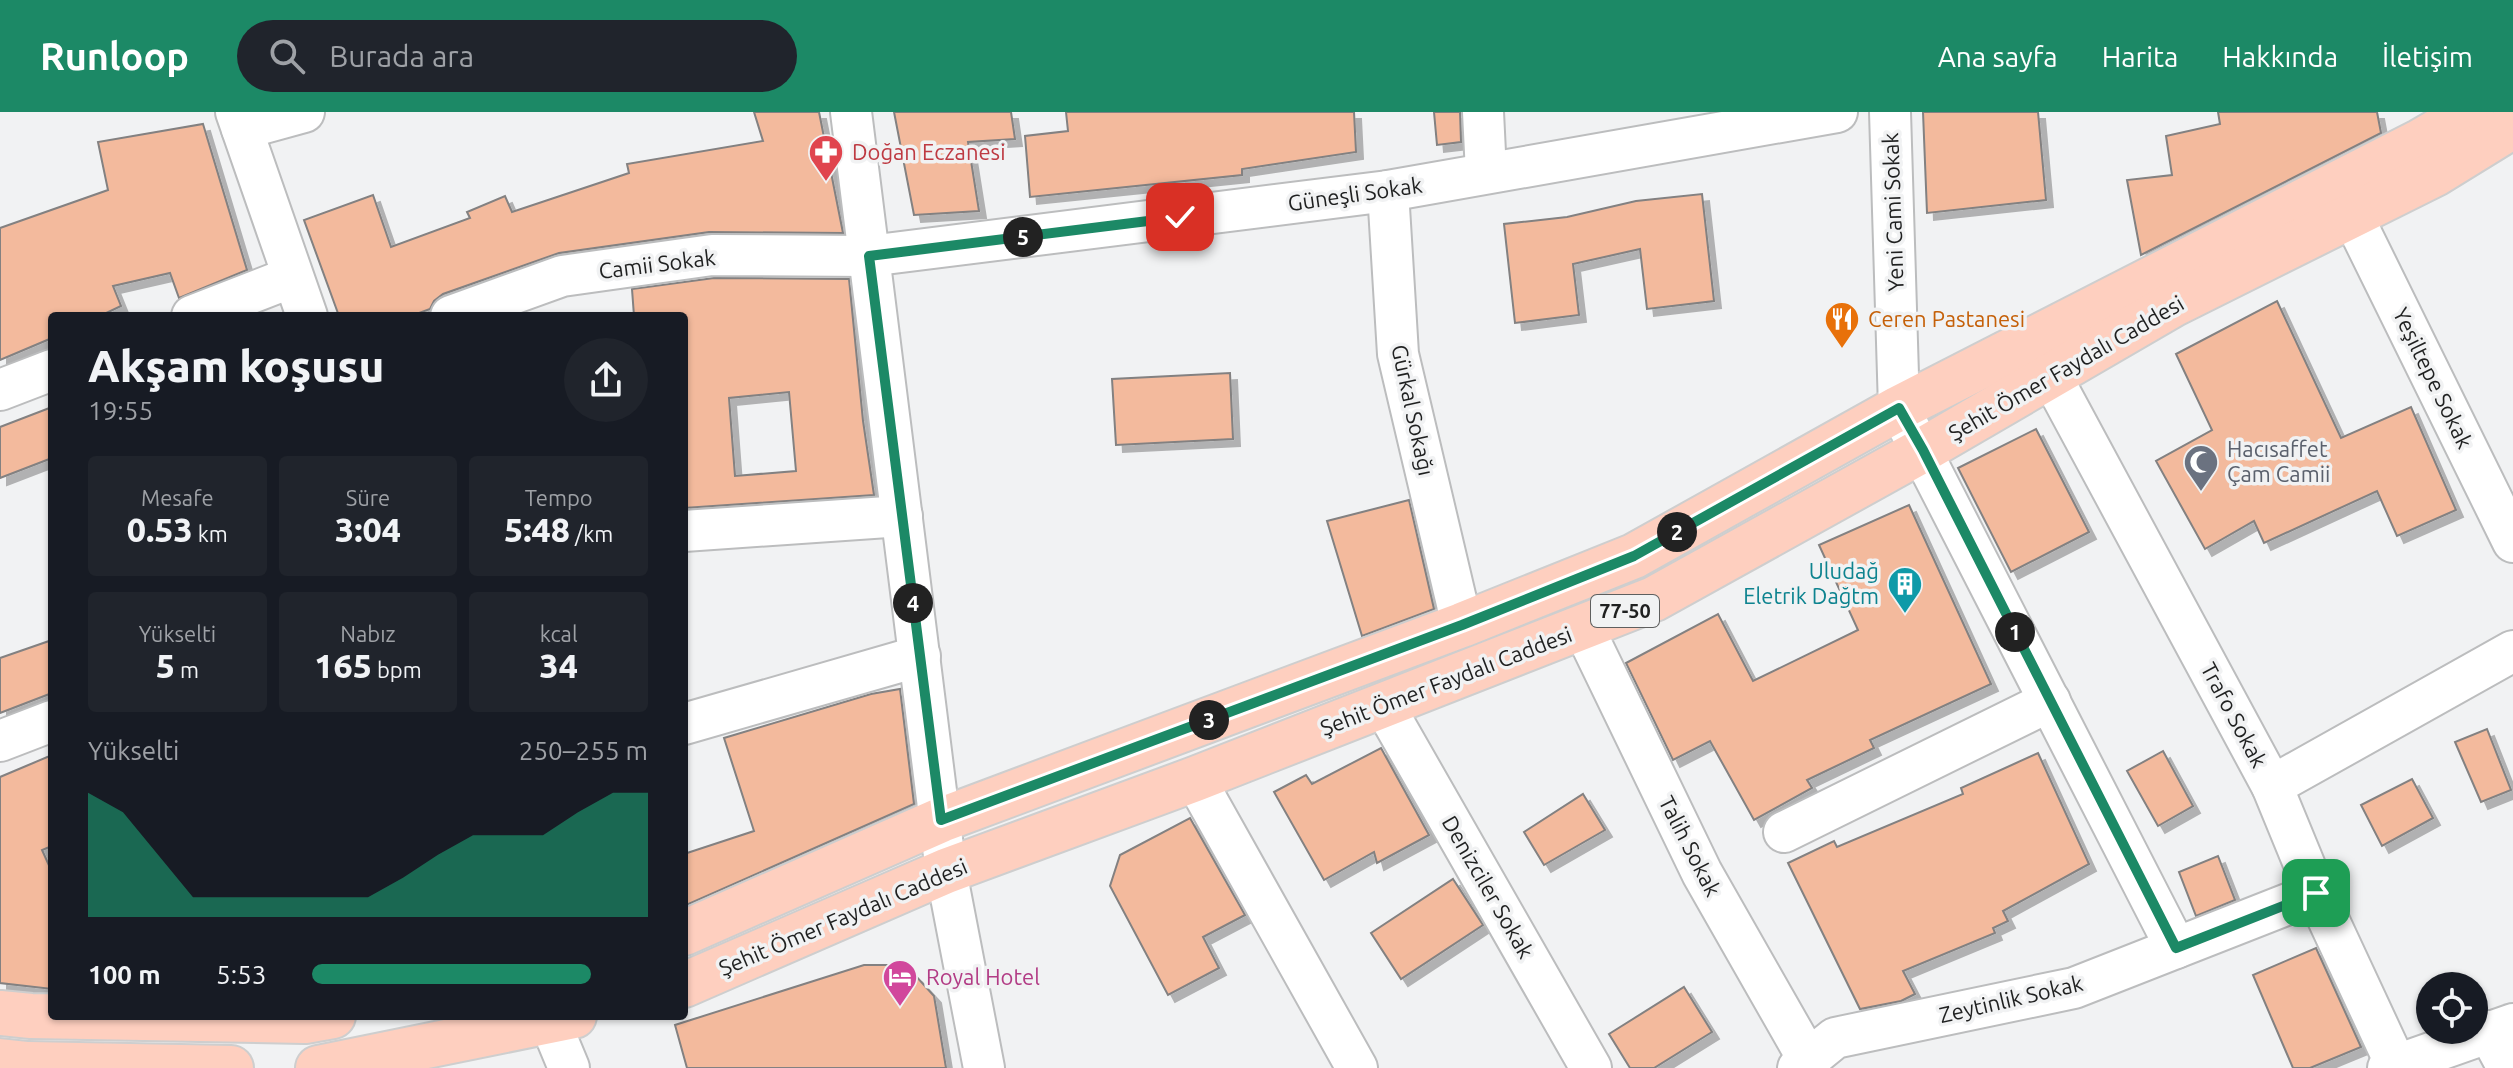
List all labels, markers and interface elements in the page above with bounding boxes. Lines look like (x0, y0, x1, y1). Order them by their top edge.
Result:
search box (237, 20, 797, 92)
icon: search (265, 34, 309, 78)
text: Runloop (40, 35, 189, 77)
text: Burada ara (329, 39, 474, 73)
text: Ana sayfa (1938, 41, 2058, 72)
text: Harita (2102, 41, 2178, 72)
text: Hakkında (2222, 41, 2338, 72)
text: İletişim (2382, 41, 2473, 72)
street label: Yeni Cami Sokak (1877, 132, 1908, 292)
pharmacy icon: Doğan Eczanesi (807, 133, 845, 183)
place label: Doğan Eczanesi (852, 139, 1006, 164)
street label: Güneşli Sokak (1286, 172, 1424, 215)
pin (1146, 183, 1214, 251)
icon: check (1158, 195, 1202, 239)
pin: 5 (1003, 217, 1043, 257)
text: 5 (1017, 224, 1029, 249)
street label: Camii Sokak (597, 244, 717, 283)
street label: Şehit Ömer Faydalı Caddesi (1944, 290, 2188, 445)
restaurant icon: Ceren Pastanesi (1823, 300, 1861, 350)
street label: Yeşiltepe Sokak (2389, 303, 2478, 452)
place label: Ceren Pastanesi (1868, 306, 2025, 331)
button: share (564, 338, 648, 422)
text: Akşam koşusu (88, 341, 384, 390)
street label: Gürkal Sokağı (1387, 342, 1440, 478)
text: 19:55 (88, 396, 153, 425)
place label: Hacısaffet Çam Camii (2227, 436, 2330, 486)
mosque icon: Hacısaffet Çam Camii (2182, 443, 2220, 493)
text: Mesafe (141, 485, 214, 510)
text: Süre (346, 485, 390, 510)
text: Tempo (525, 485, 593, 510)
text: 0.53 (127, 510, 193, 548)
text: 3:04 (335, 510, 401, 548)
text: 5:48 (504, 510, 570, 548)
pin: 2 (1657, 512, 1697, 552)
text: 2 (1671, 519, 1683, 544)
text: km (193, 521, 228, 546)
text: /km (570, 521, 613, 546)
place label: Uludağ Eletrik Dağtm (1743, 558, 1879, 608)
building icon: Uludağ Eletrik Dağtm (1886, 565, 1924, 615)
pin: 4 (893, 583, 933, 623)
text: 4 (907, 590, 919, 615)
road number: 77-50 (1591, 595, 1659, 627)
pin: 1 (1995, 612, 2035, 652)
text: 1 (2009, 619, 2021, 644)
text: Yükselti (139, 621, 216, 646)
text: Nabız (340, 621, 396, 646)
text: kcal (540, 621, 578, 646)
street label: Şehit Ömer Faydalı Caddesi (1317, 621, 1575, 740)
text: 5 (156, 646, 175, 684)
text: 165 (314, 646, 372, 684)
text: 34 (539, 646, 578, 684)
text: m (175, 657, 199, 682)
text: bpm (372, 657, 422, 682)
street label: Trafo Sokak (2196, 658, 2273, 772)
pin: 3 (1189, 700, 1229, 740)
text: 3 (1203, 707, 1215, 732)
text: Yükselti (88, 736, 179, 765)
text: 250–255 m (519, 736, 648, 765)
street label: Talih Sokak (1654, 791, 1726, 900)
street label: Denizciler Sokak (1438, 811, 1539, 962)
street label: Şehit Ömer Faydalı Caddesi (715, 853, 971, 980)
pin (2282, 859, 2350, 927)
icon: arrive (2294, 871, 2338, 915)
hotel icon: Royal Hotel (881, 958, 919, 1008)
text: 100 m (88, 960, 161, 989)
text: 5:53 (216, 960, 266, 989)
place label: Royal Hotel (926, 964, 1040, 989)
street label: Zeytinlik Sokak (1937, 970, 2085, 1027)
map controls (2416, 972, 2488, 1044)
button: locate (2416, 972, 2488, 1044)

